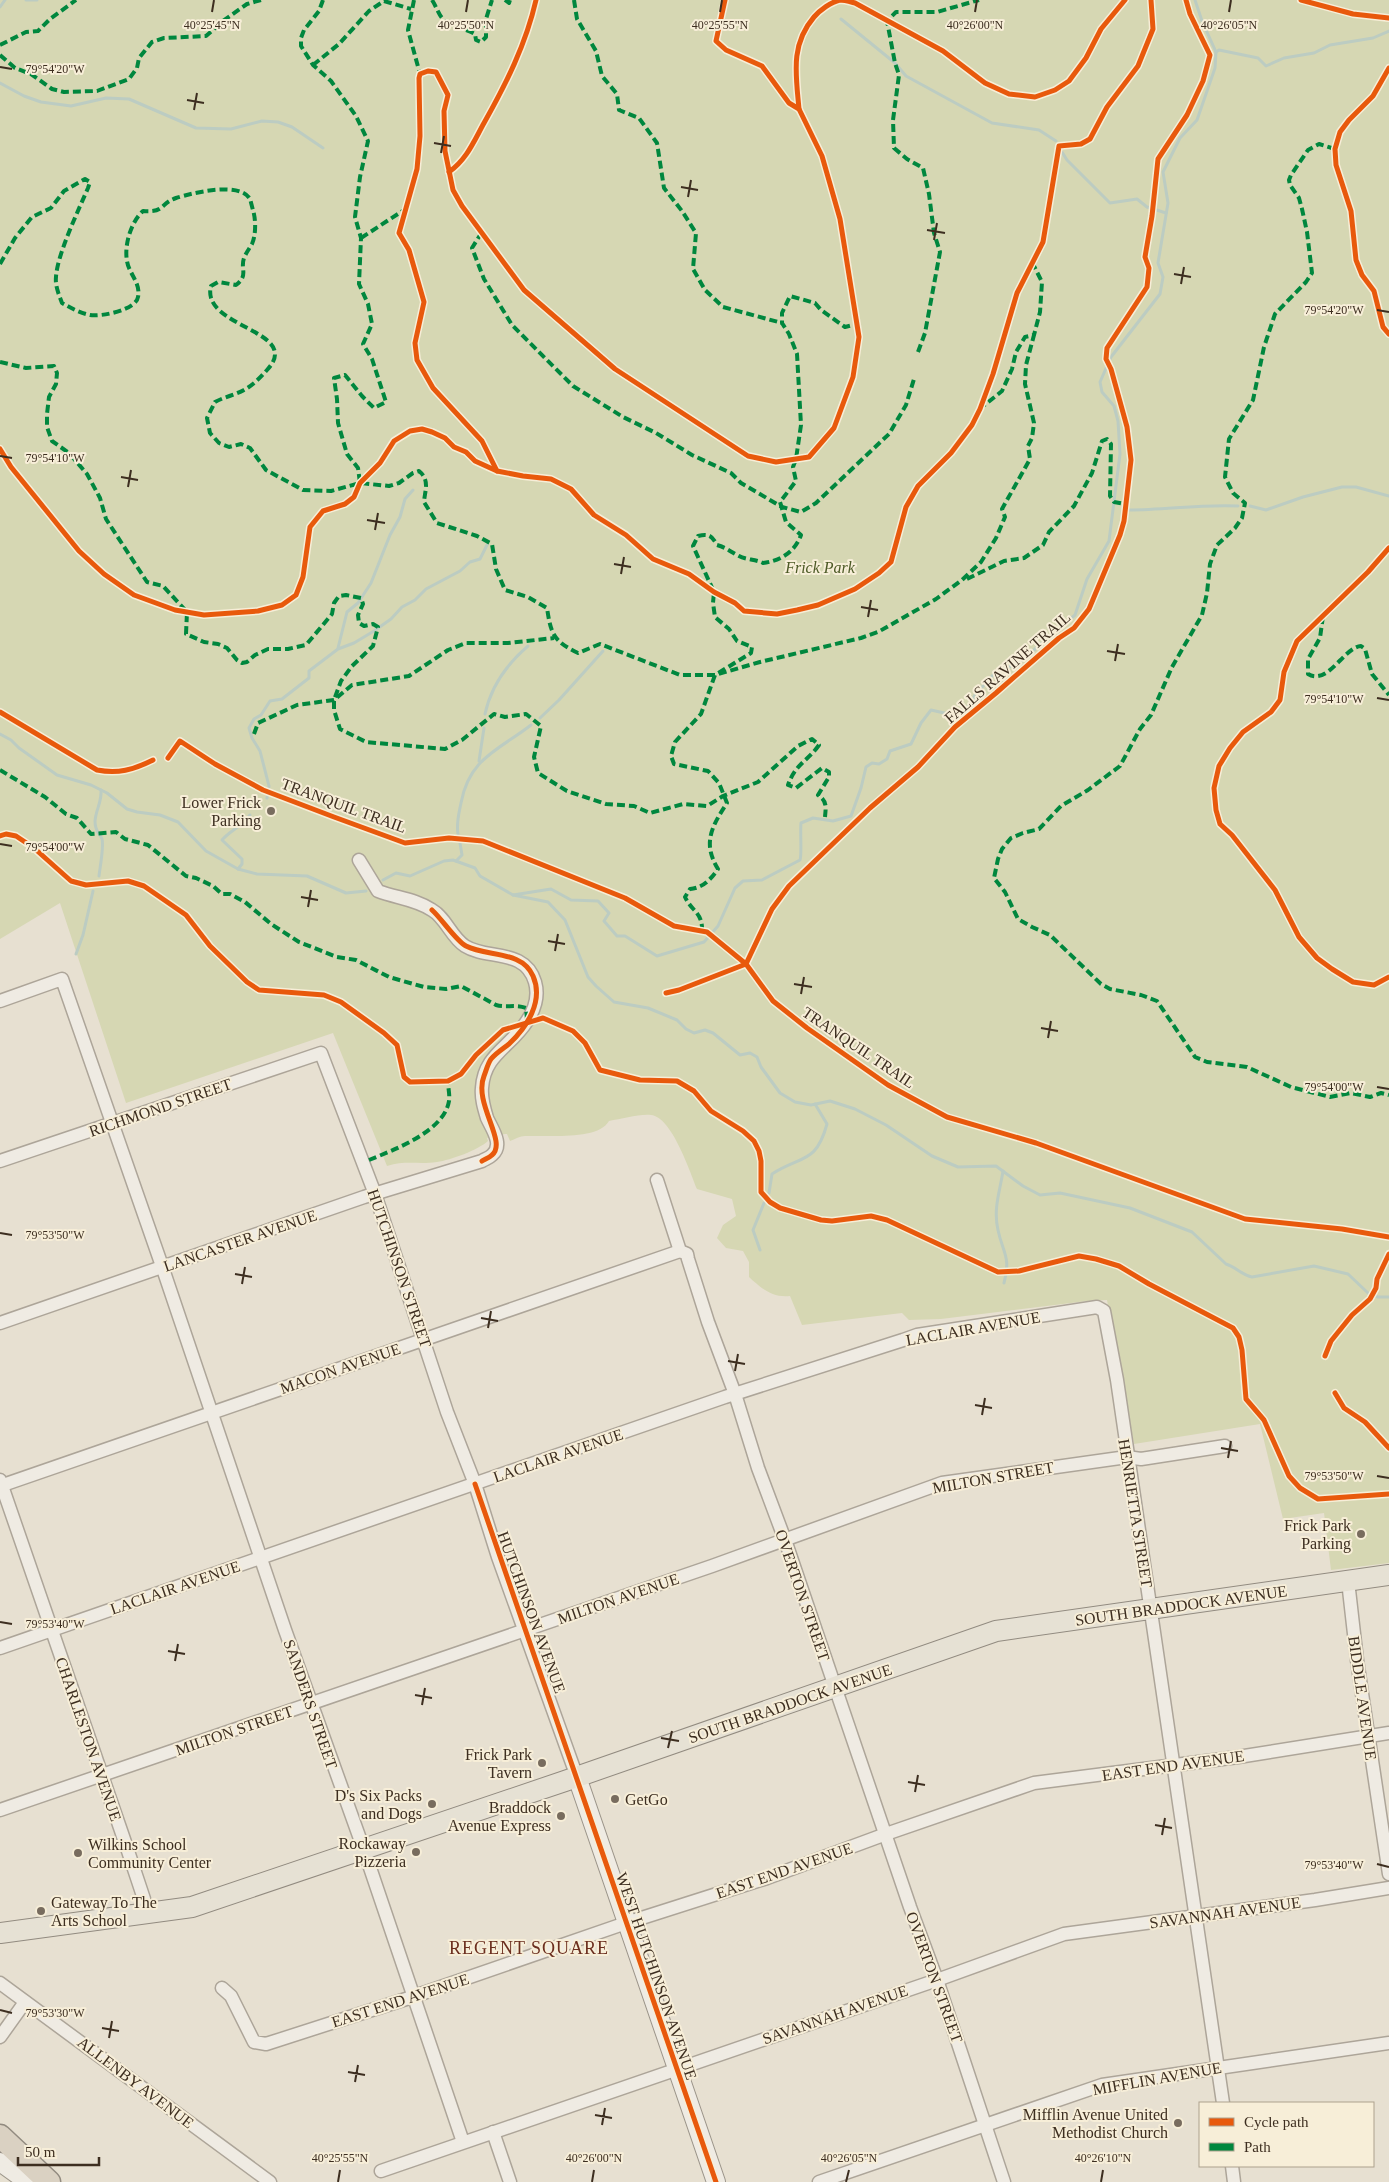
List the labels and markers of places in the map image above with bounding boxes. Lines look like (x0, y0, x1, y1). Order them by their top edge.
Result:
place label: Lower Frick Parking (181, 794, 261, 830)
marker: Lower Frick Parking (265, 805, 277, 817)
place label: Frick Park Parking (1284, 1517, 1351, 1553)
marker: Frick Park Parking (1355, 1528, 1367, 1540)
place label: Frick Park Tavern (465, 1746, 532, 1781)
marker: Frick Park Tavern (536, 1757, 548, 1769)
place label: D's Six Packs and Dogs (335, 1787, 422, 1823)
place label: GetGo (625, 1791, 668, 1808)
marker: GetGo (609, 1793, 621, 1805)
marker: D's Six Packs and Dogs (426, 1798, 438, 1810)
place label: Braddock Avenue Express (448, 1799, 551, 1835)
marker: Braddock Avenue Express (555, 1810, 567, 1822)
place label: Rockaway Pizzeria (338, 1835, 406, 1870)
place label: Wilkins School Community Center (88, 1836, 212, 1872)
marker: Rockaway Pizzeria (410, 1846, 422, 1858)
marker: Wilkins School Community Center (72, 1847, 84, 1859)
place label: Gateway To The Arts School (51, 1894, 157, 1929)
marker: Gateway To The Arts School (35, 1905, 47, 1917)
place label: Mifflin Avenue United Methodist Church (1023, 2106, 1168, 2141)
marker: Mifflin Avenue United Methodist Church (1172, 2117, 1184, 2129)

